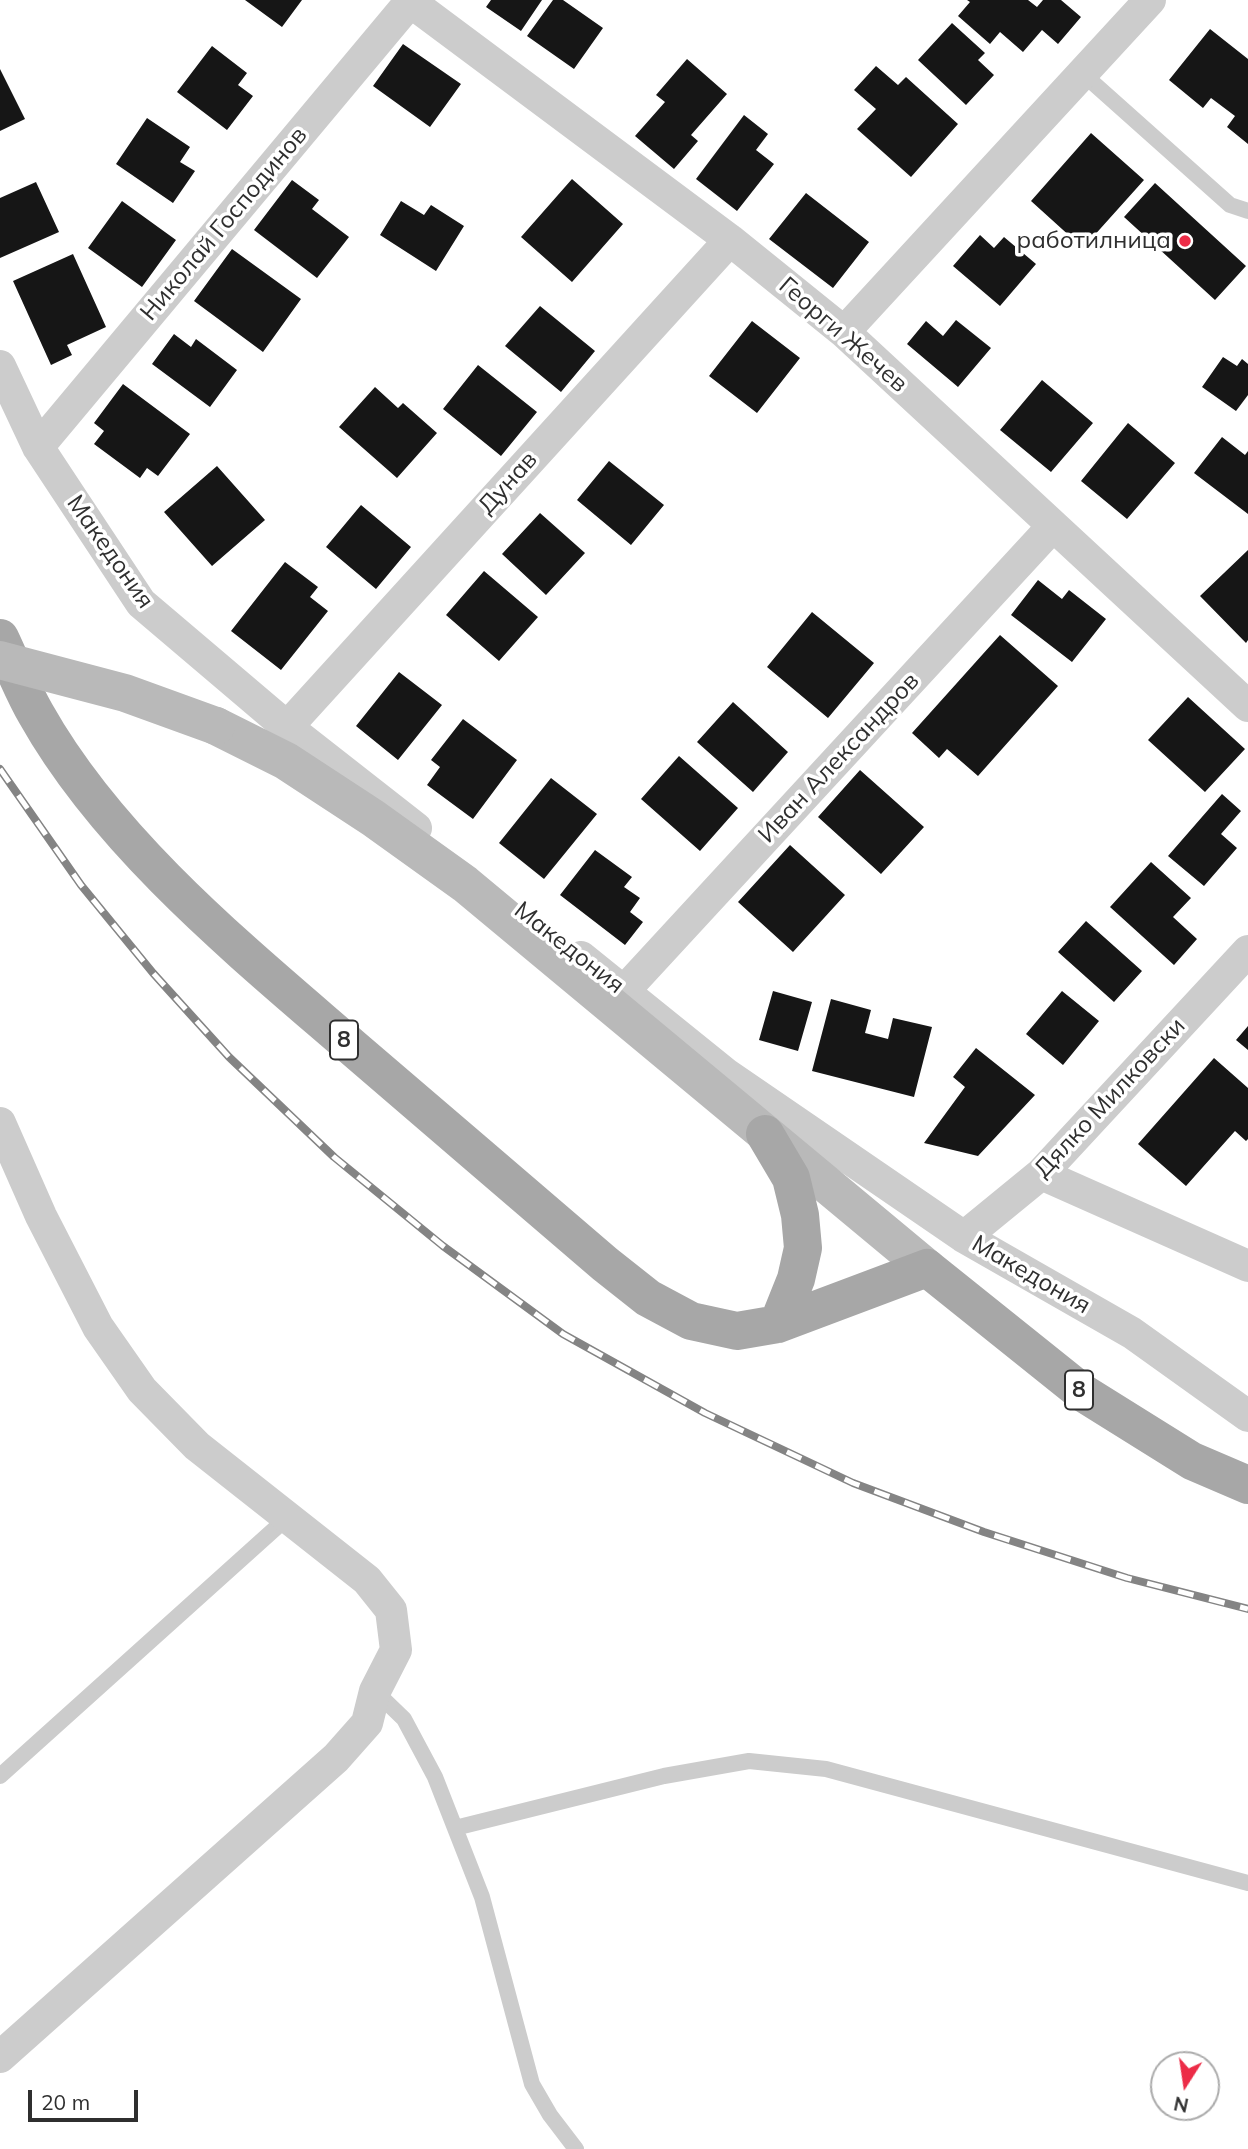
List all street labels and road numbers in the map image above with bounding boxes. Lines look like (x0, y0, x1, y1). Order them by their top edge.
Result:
street label: Николай Господинов (135, 121, 313, 327)
street label: Георги Жечев (773, 271, 913, 399)
street label: Дунав (472, 446, 544, 520)
street label: Македония (60, 490, 160, 614)
street label: Иван Александров (753, 667, 925, 849)
street label: Македония (508, 896, 630, 1000)
street label: Дялко Милковски (1028, 1012, 1192, 1184)
road number: 8 (330, 1021, 358, 1060)
street label: Македония (967, 1230, 1095, 1320)
road number: 8 (1065, 1371, 1093, 1410)

